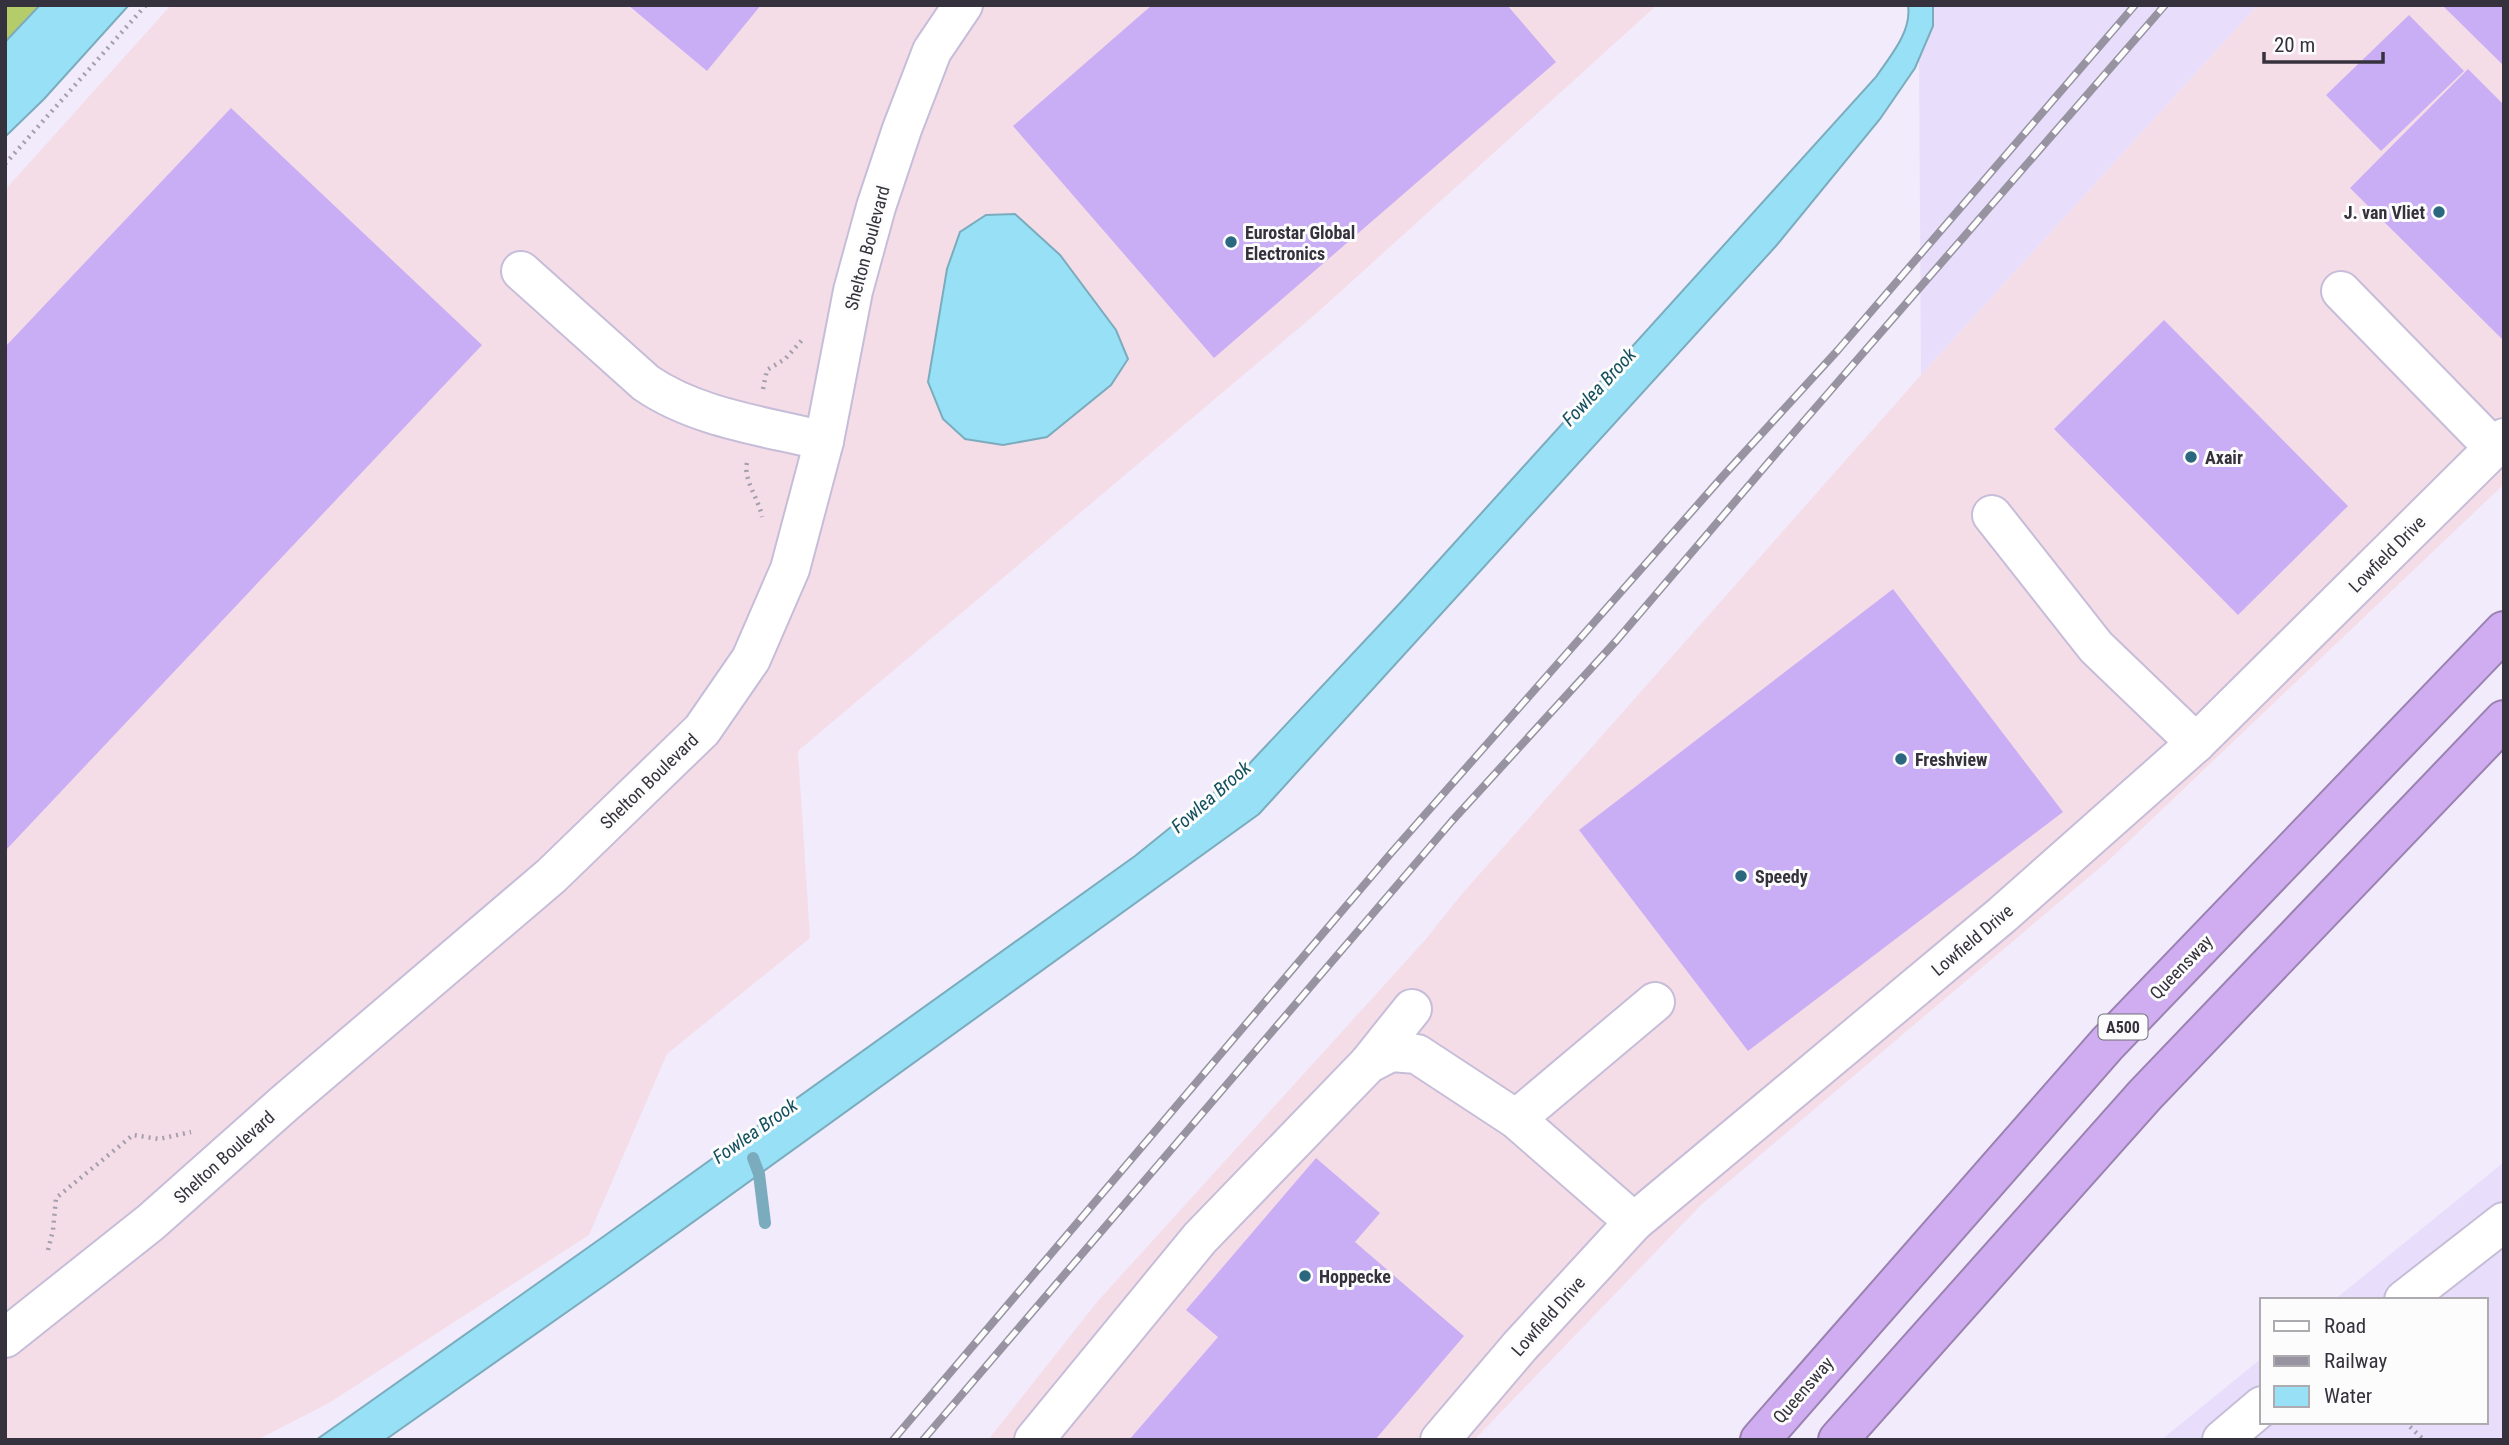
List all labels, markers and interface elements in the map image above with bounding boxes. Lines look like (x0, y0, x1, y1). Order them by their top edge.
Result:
scale bar (2264, 21, 2383, 65)
text: 20 m (2274, 33, 2315, 57)
street label: Shelton Boulevard (840, 183, 894, 313)
place label: J. van Vliet (2344, 202, 2425, 223)
marker: J. van Vliet (2431, 204, 2447, 220)
place label: Eurostar Global Electronics (1245, 222, 1355, 264)
marker: Eurostar Global Electronics (1223, 234, 1239, 250)
water label: Fowlea Brook (1557, 343, 1641, 431)
place label: Axair (2205, 447, 2243, 468)
marker: Axair (2183, 449, 2199, 465)
street label: Lowfield Drive (2344, 511, 2430, 597)
street label: Shelton Boulevard (596, 729, 702, 833)
place label: Freshview (1915, 749, 1988, 770)
marker: Freshview (1893, 751, 1909, 767)
water label: Fowlea Brook (1166, 756, 1256, 838)
place label: Speedy (1755, 866, 1808, 887)
marker: Speedy (1733, 868, 1749, 884)
street label: Lowfield Drive (1927, 900, 2017, 980)
street label: Queensway (2145, 930, 2217, 1003)
road number: A500 (2098, 1015, 2148, 1040)
water label: Fowlea Brook (708, 1093, 802, 1169)
street label: Shelton Boulevard (169, 1106, 279, 1208)
place label: Hoppecke (1319, 1266, 1391, 1287)
marker: Hoppecke (1297, 1268, 1313, 1284)
street label: Lowfield Drive (1507, 1272, 1589, 1360)
legend (2260, 1298, 2488, 1424)
text: Road (2324, 1314, 2366, 1338)
text: Railway (2324, 1349, 2387, 1373)
street label: Queensway (1769, 1352, 1838, 1427)
text: Water (2324, 1384, 2372, 1408)

